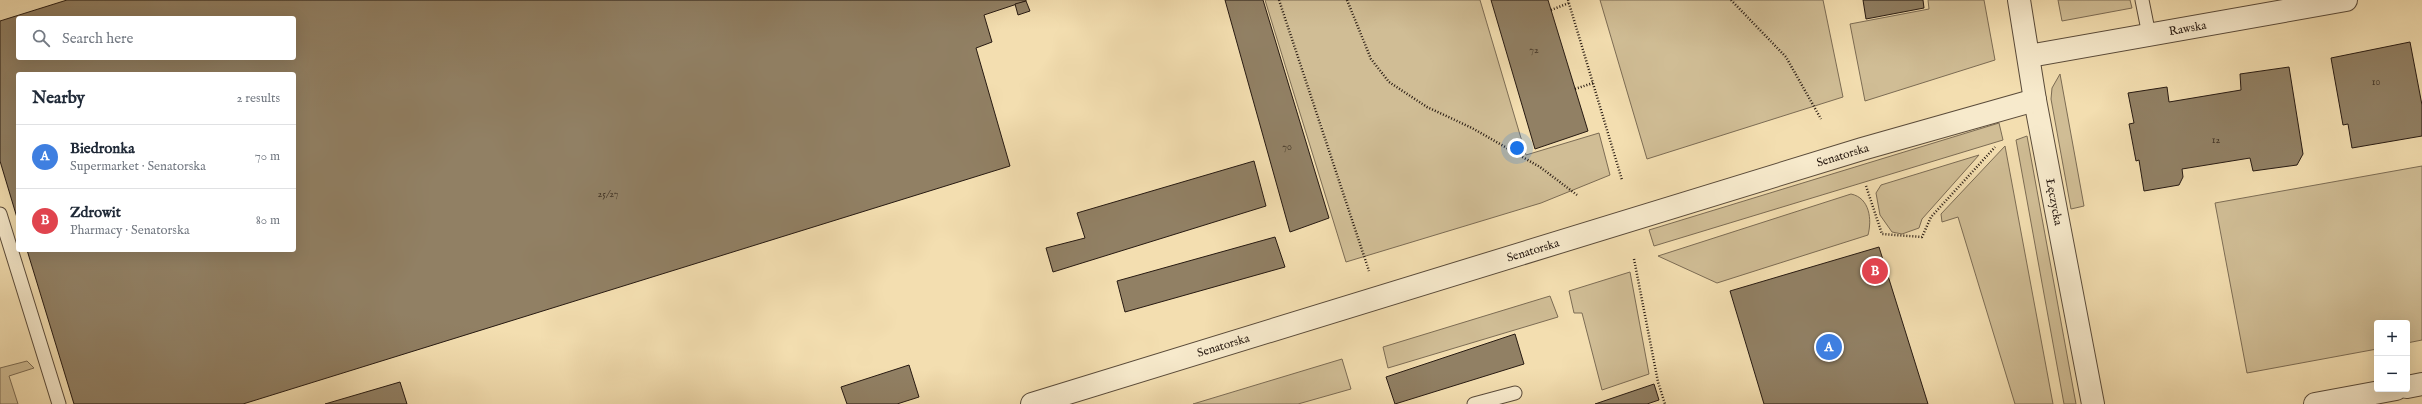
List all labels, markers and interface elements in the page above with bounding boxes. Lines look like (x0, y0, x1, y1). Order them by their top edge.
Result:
search box (16, 16, 296, 60)
street label: Rawska (2168, 18, 2208, 39)
icon: search (30, 27, 52, 49)
text: Search here (62, 29, 133, 48)
house number: 72 (1529, 44, 1539, 57)
house number: 10 (2372, 76, 2380, 89)
text: Nearby (32, 88, 85, 109)
text: 2 results (236, 90, 280, 107)
house number: 12 (2212, 134, 2221, 147)
your location (1507, 138, 1527, 158)
text: Biedronka (70, 139, 135, 158)
street label: Senatorska (1815, 140, 1871, 171)
house number: 70 (1282, 141, 1292, 154)
text: A (41, 148, 49, 165)
text: 70 m (255, 148, 280, 165)
text: Supermarket · Senatorska (70, 158, 206, 175)
street label: Łęczycka (2042, 177, 2066, 227)
house number: 25/27 (598, 188, 619, 201)
text: Zdrowit (70, 203, 121, 222)
text: B (41, 212, 49, 229)
text: 80 m (256, 212, 280, 229)
text: Pharmacy · Senatorska (70, 222, 190, 239)
street label: Senatorska (1505, 235, 1562, 266)
pin: B (1862, 256, 1888, 286)
map controls (2374, 320, 2410, 392)
button: + (2374, 320, 2410, 356)
street label: Senatorska (1195, 330, 1252, 361)
pin: A (1816, 332, 1842, 362)
button: − (2374, 356, 2410, 392)

